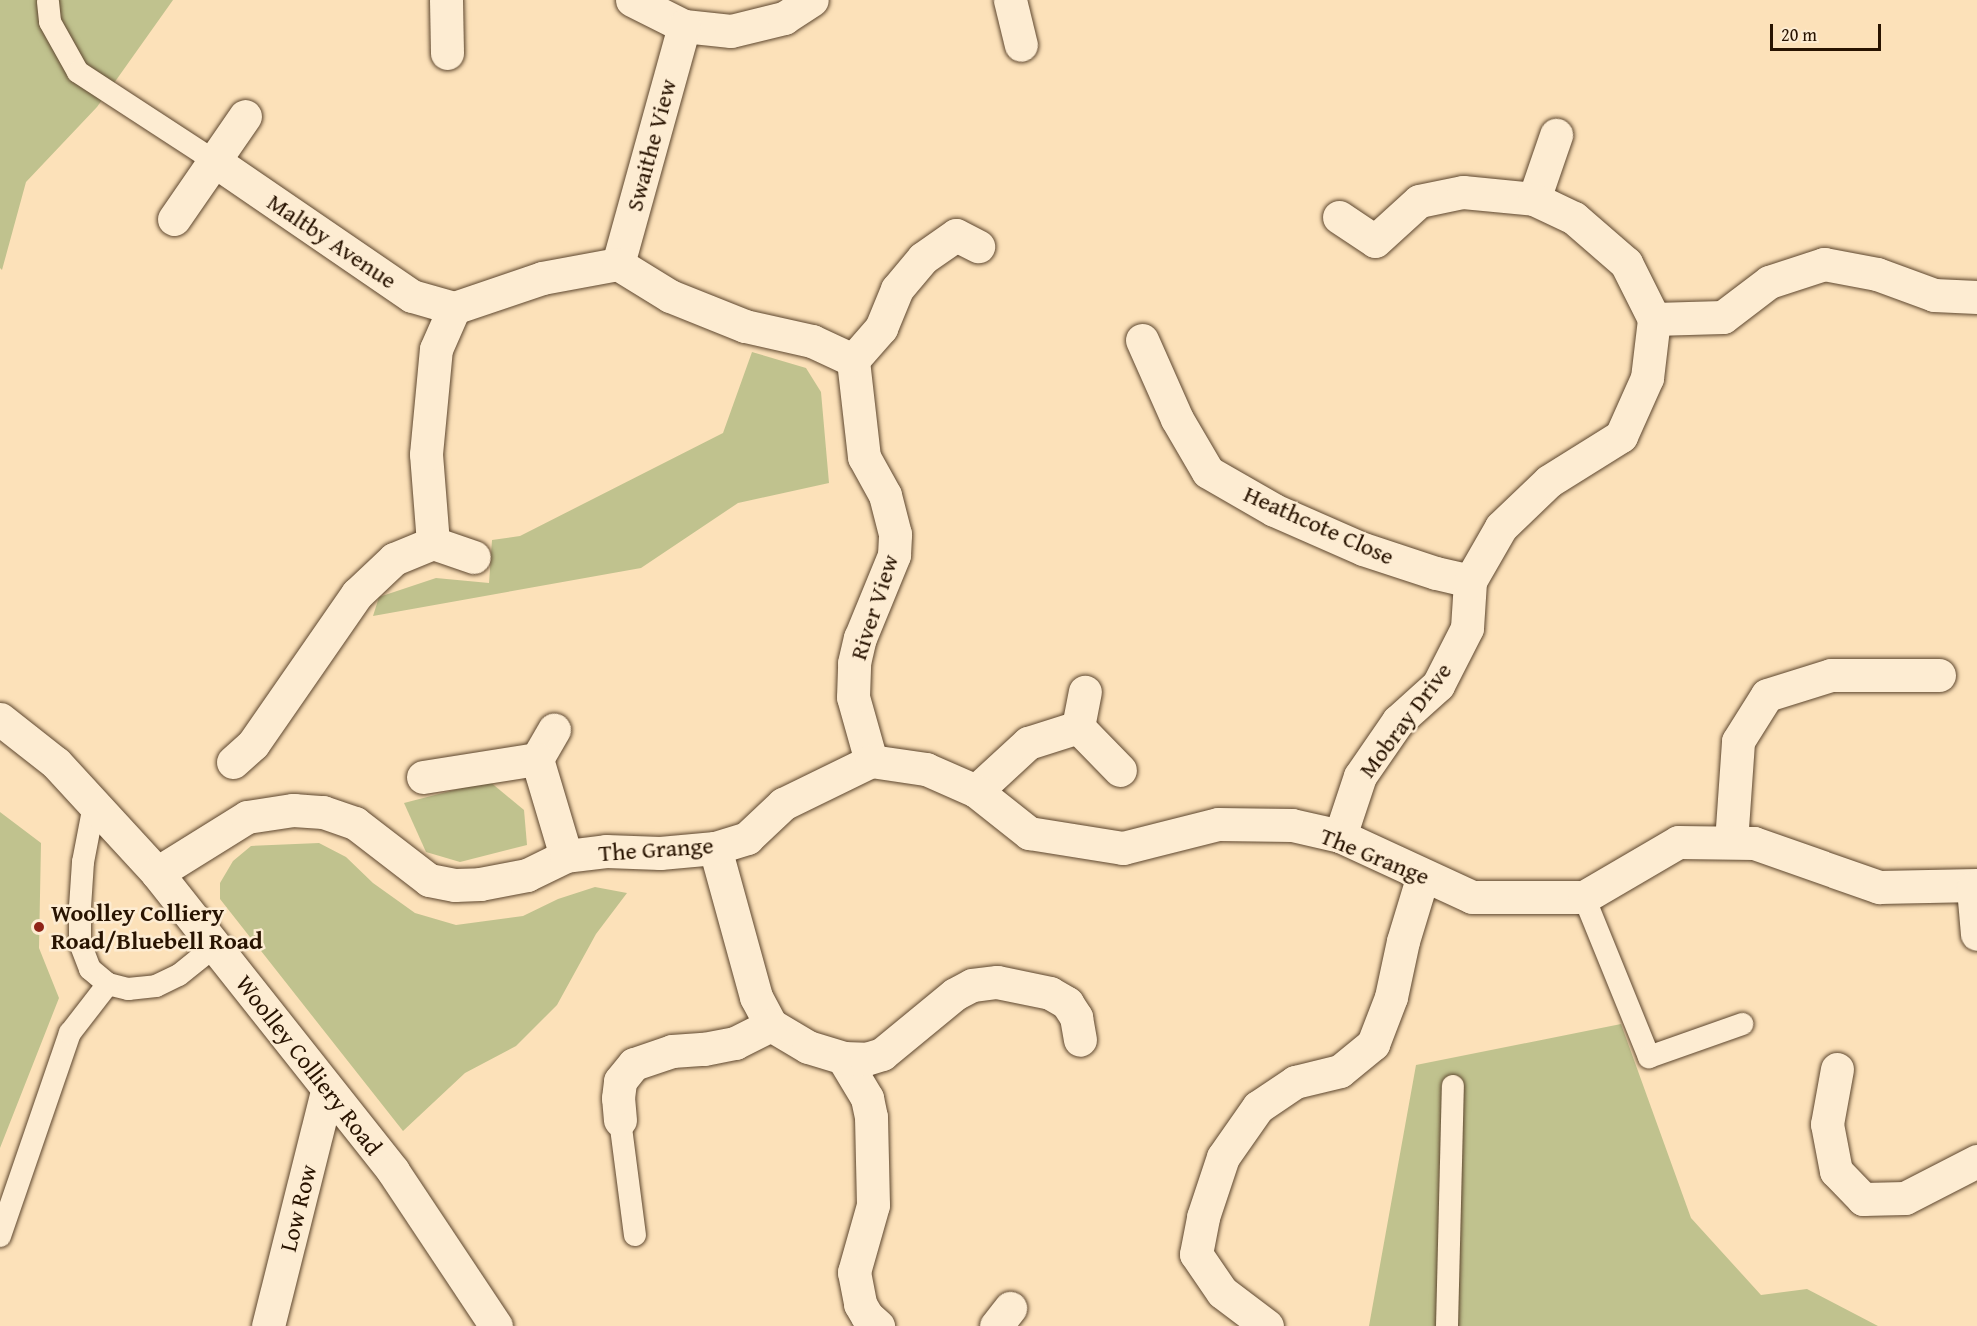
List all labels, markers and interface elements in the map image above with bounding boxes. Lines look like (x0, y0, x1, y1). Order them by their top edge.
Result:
scale bar (1773, 12, 1884, 50)
text: 20 m (1781, 21, 1817, 48)
street label: Swaithe View (620, 76, 682, 214)
street label: Maltby Avenue (262, 187, 402, 295)
street label: Heathcote Close (1240, 479, 1398, 571)
street label: River View (843, 551, 905, 663)
street label: Mobray Drive (1352, 657, 1458, 783)
street label: The Grange (1316, 821, 1434, 891)
street label: The Grange (597, 831, 715, 867)
place label: Woolley Colliery Road/Bluebell Road (51, 899, 263, 955)
marker: Woolley Colliery Road/Bluebell Road (32, 920, 46, 934)
street label: Woolley Colliery Road (230, 969, 388, 1161)
street label: Low Row (273, 1162, 323, 1254)

